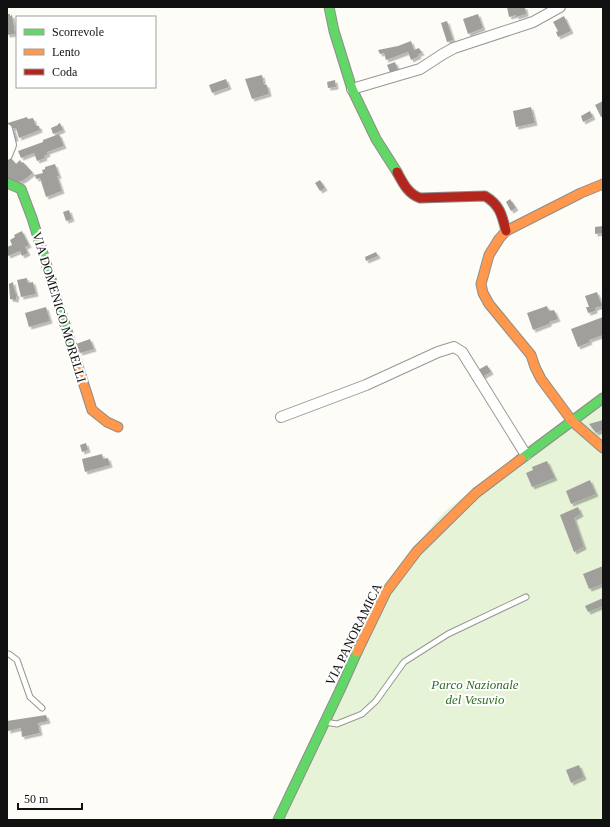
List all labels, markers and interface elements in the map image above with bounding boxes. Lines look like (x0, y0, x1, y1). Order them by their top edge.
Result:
legend (16, 16, 156, 88)
text: Scorrevole (52, 25, 104, 39)
text: Lento (52, 45, 80, 59)
text: Coda (52, 65, 78, 79)
street label: VIA DOMENICO MORELLI (29, 230, 90, 384)
street label: VIA PANORAMICA (322, 580, 385, 688)
park label: Parco Nazionale del Vesuvio (430, 677, 519, 707)
scale bar (18, 785, 82, 811)
text: 50 m (24, 792, 49, 806)

